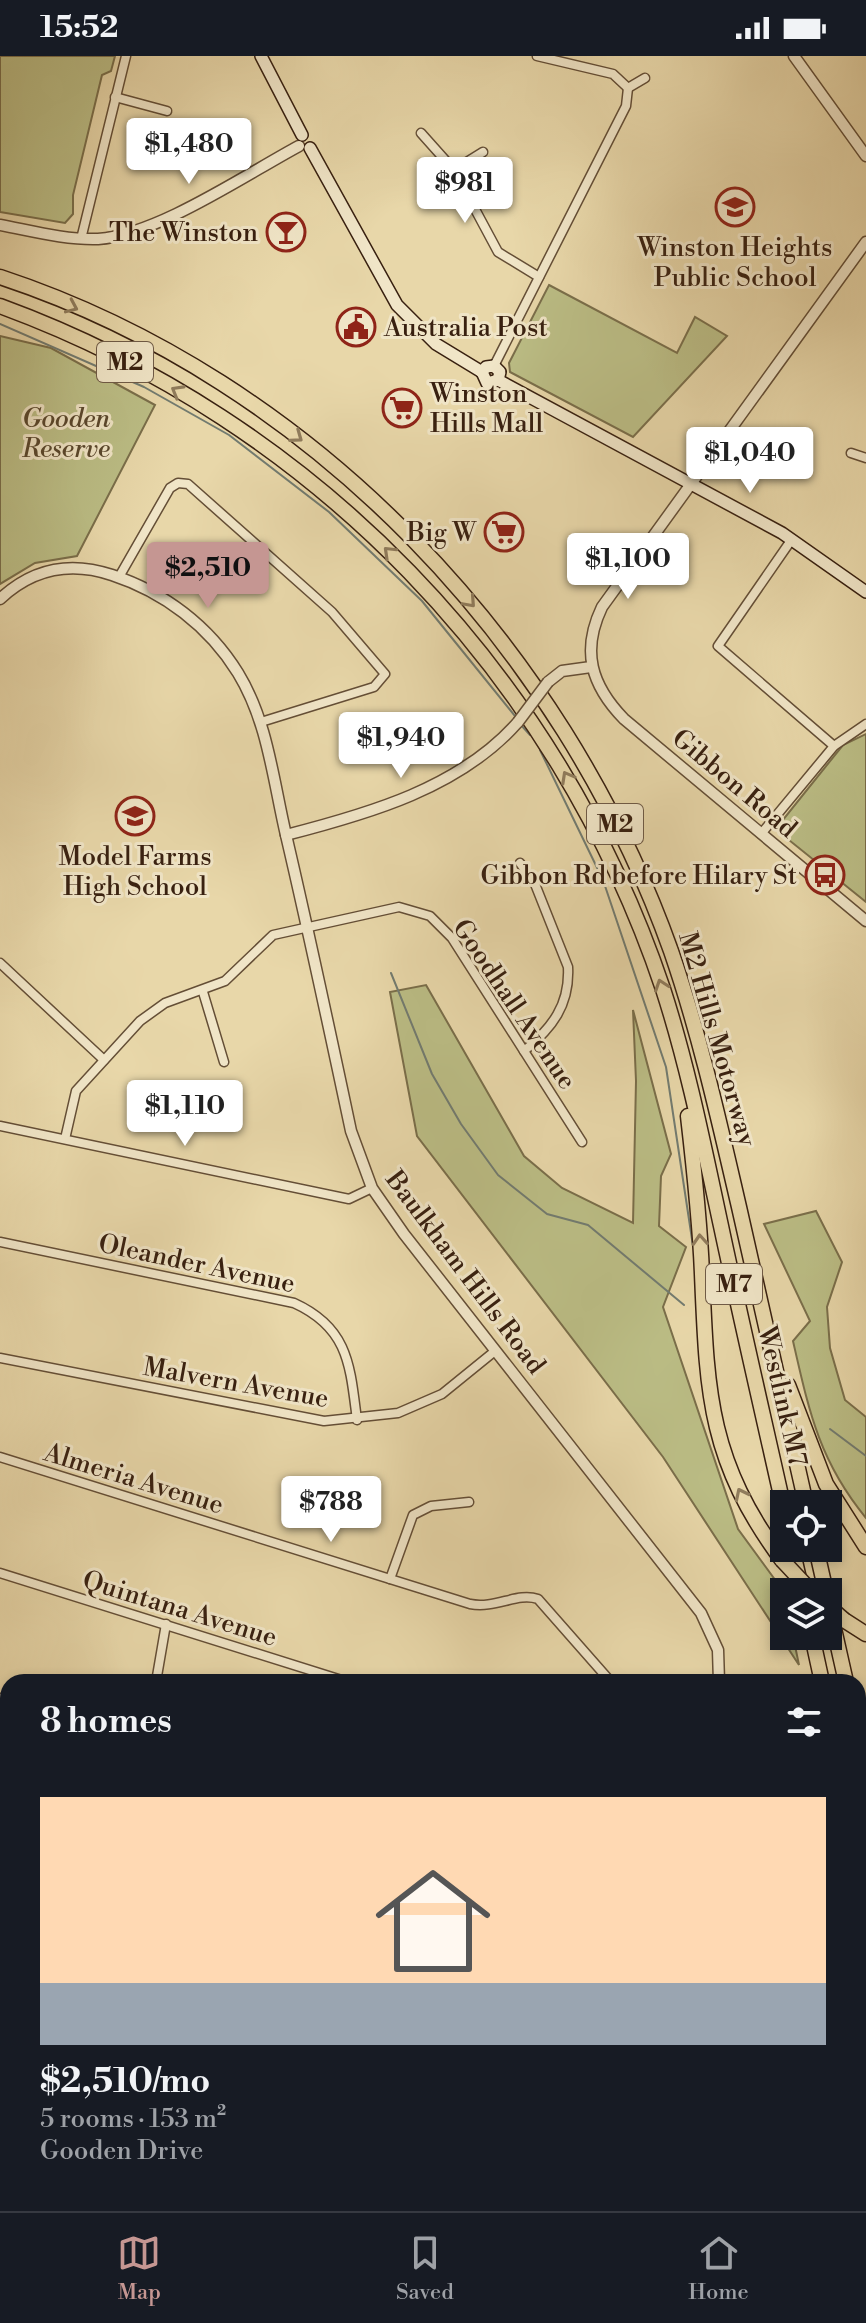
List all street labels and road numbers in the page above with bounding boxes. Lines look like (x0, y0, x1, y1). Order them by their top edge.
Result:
road number: M2 (97, 342, 153, 382)
street label: Gibbon Road (665, 722, 803, 845)
road number: M2 (587, 804, 643, 844)
street label: Goodhall Avenue (445, 913, 583, 1096)
street label: M2 Hills Motorway (671, 928, 763, 1150)
street label: Baulkham Hills Road (378, 1164, 552, 1381)
street label: Oleander Avenue (96, 1228, 298, 1300)
road number: M7 (706, 1264, 762, 1304)
street label: Westlink M7 (750, 1322, 814, 1469)
street label: Malvern Avenue (141, 1351, 331, 1415)
street label: Almeria Avenue (39, 1436, 227, 1521)
street label: Quintana Avenue (79, 1564, 281, 1654)

